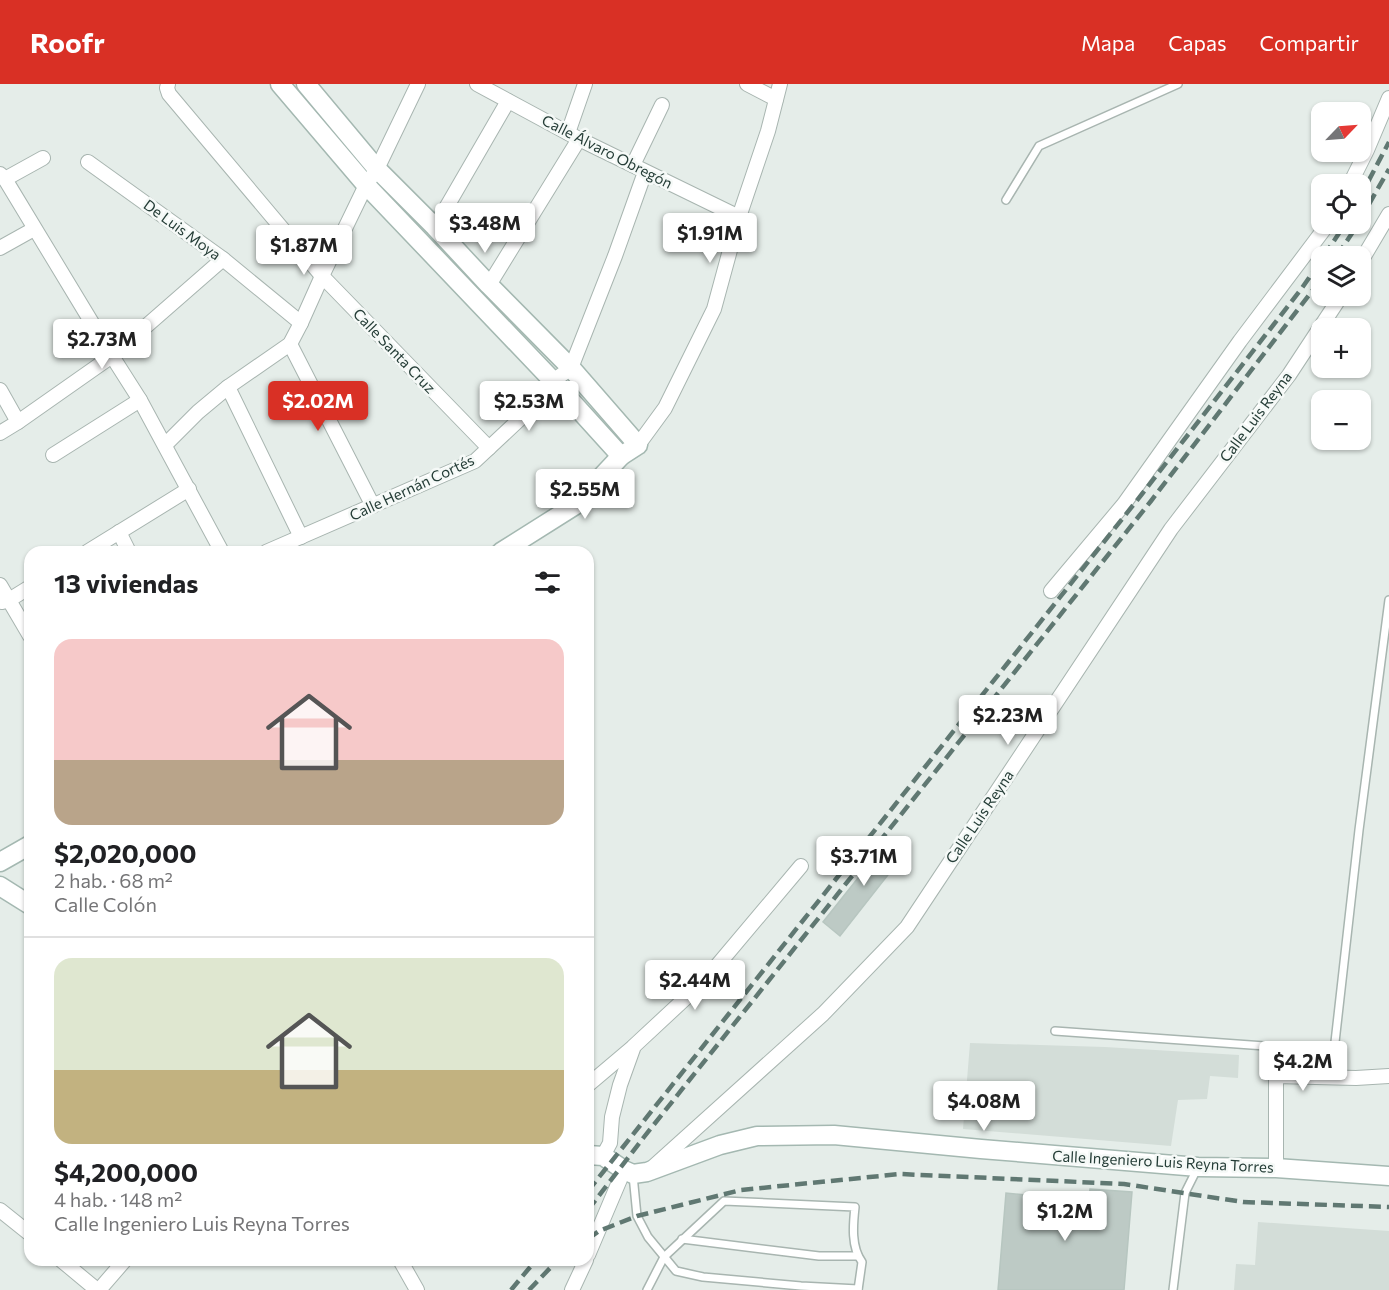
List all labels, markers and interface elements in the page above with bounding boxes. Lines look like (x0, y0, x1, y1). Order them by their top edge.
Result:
text: Roofr (30, 25, 105, 59)
text: Mapa (1081, 30, 1135, 55)
text: Capas (1168, 30, 1227, 55)
text: Compartir (1260, 30, 1359, 55)
north arrow (1311, 102, 1371, 162)
map controls (1311, 102, 1371, 450)
street label: Calle Álvaro Obregón (539, 110, 676, 192)
button: locate (1311, 174, 1371, 234)
street label: De Luis Moya (141, 195, 225, 263)
pin: $3.48M (436, 203, 534, 254)
text: $3.48M (449, 210, 521, 234)
pin: $1.91M (661, 213, 759, 264)
text: $1.91M (677, 220, 743, 244)
pin: $1.87M (255, 225, 353, 276)
text: $1.87M (270, 232, 338, 256)
button: layers (1311, 246, 1371, 306)
street label: Calle Santa Cruz (350, 304, 440, 396)
button: + (1311, 318, 1371, 378)
pin: $2.73M (53, 319, 151, 370)
text: $2.73M (67, 326, 137, 350)
street label: Calle Luis Reyna (1215, 368, 1295, 465)
pin: $2.02M (269, 381, 367, 432)
pin: $2.53M (480, 381, 578, 432)
text: $2.02M (282, 388, 354, 412)
text: $2.53M (494, 388, 564, 412)
button: − (1311, 390, 1371, 450)
street label: Calle Hernán Cortés (346, 450, 477, 524)
pin: $2.55M (536, 469, 634, 520)
text: $2.55M (550, 476, 620, 500)
icon: filters (531, 566, 564, 599)
text: 13 viviendas (54, 567, 198, 598)
icon: home (255, 678, 363, 786)
pin: $2.23M (959, 695, 1057, 746)
text: $2.23M (973, 702, 1043, 726)
street label: Calle Luis Reyna (941, 766, 1017, 866)
pin: $3.71M (815, 836, 913, 887)
text: $2,020,000 (54, 837, 197, 868)
text: $3.71M (830, 843, 898, 867)
text: 2 hab. · 68 m² (54, 868, 173, 892)
text: Calle Colón (54, 892, 157, 916)
pin: $2.44M (646, 960, 744, 1011)
text: $2.44M (659, 967, 731, 991)
icon: home (255, 997, 363, 1105)
pin: $4.2M (1261, 1041, 1345, 1092)
text: $4.2M (1273, 1048, 1333, 1072)
pin: $4.08M (935, 1081, 1033, 1132)
text: $4.08M (947, 1088, 1021, 1112)
street label: Calle Ingeniero Luis Reyna Torres (1052, 1146, 1274, 1176)
text: $4,200,000 (54, 1156, 198, 1187)
text: 4 hab. · 148 m² (54, 1187, 182, 1211)
pin: $1.2M (1023, 1191, 1107, 1242)
text: $1.2M (1037, 1198, 1093, 1222)
text: Calle Ingeniero Luis Reyna Torres (54, 1211, 350, 1235)

